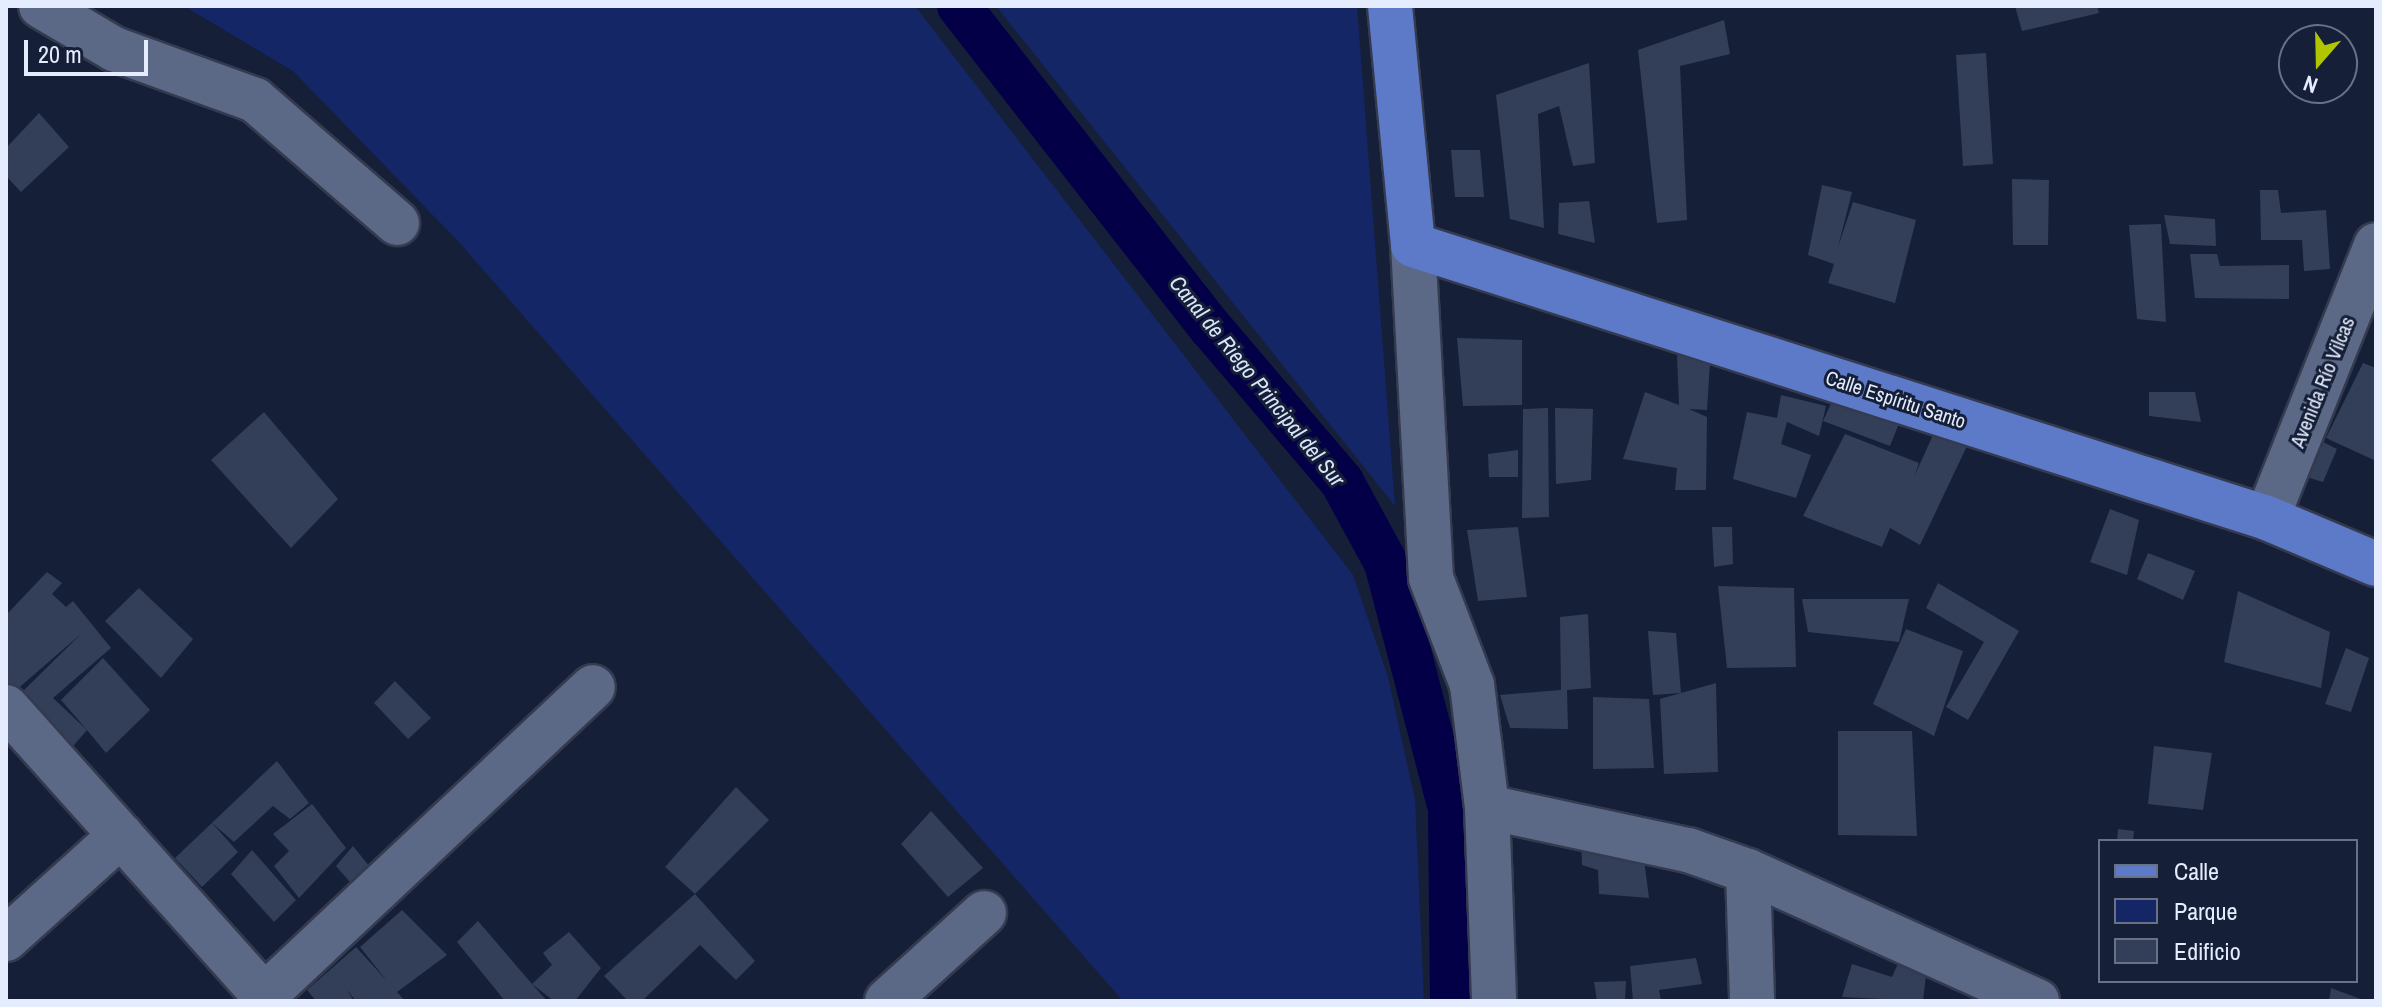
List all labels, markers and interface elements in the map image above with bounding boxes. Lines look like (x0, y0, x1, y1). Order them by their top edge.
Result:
scale bar (28, 24, 152, 74)
north arrow (2278, 24, 2358, 104)
text: 20 m (38, 38, 82, 70)
text: N (2299, 68, 2322, 101)
water label: Canal de Riego Principal del Sur (1164, 270, 1350, 492)
street label: Avenida Río Vilcas (2285, 313, 2359, 451)
street label: Calle Espíritu Santo (1823, 365, 1969, 433)
legend (2098, 839, 2358, 983)
text: Calle (2174, 855, 2219, 887)
text: Parque (2174, 895, 2237, 927)
text: Edificio (2174, 935, 2241, 967)

